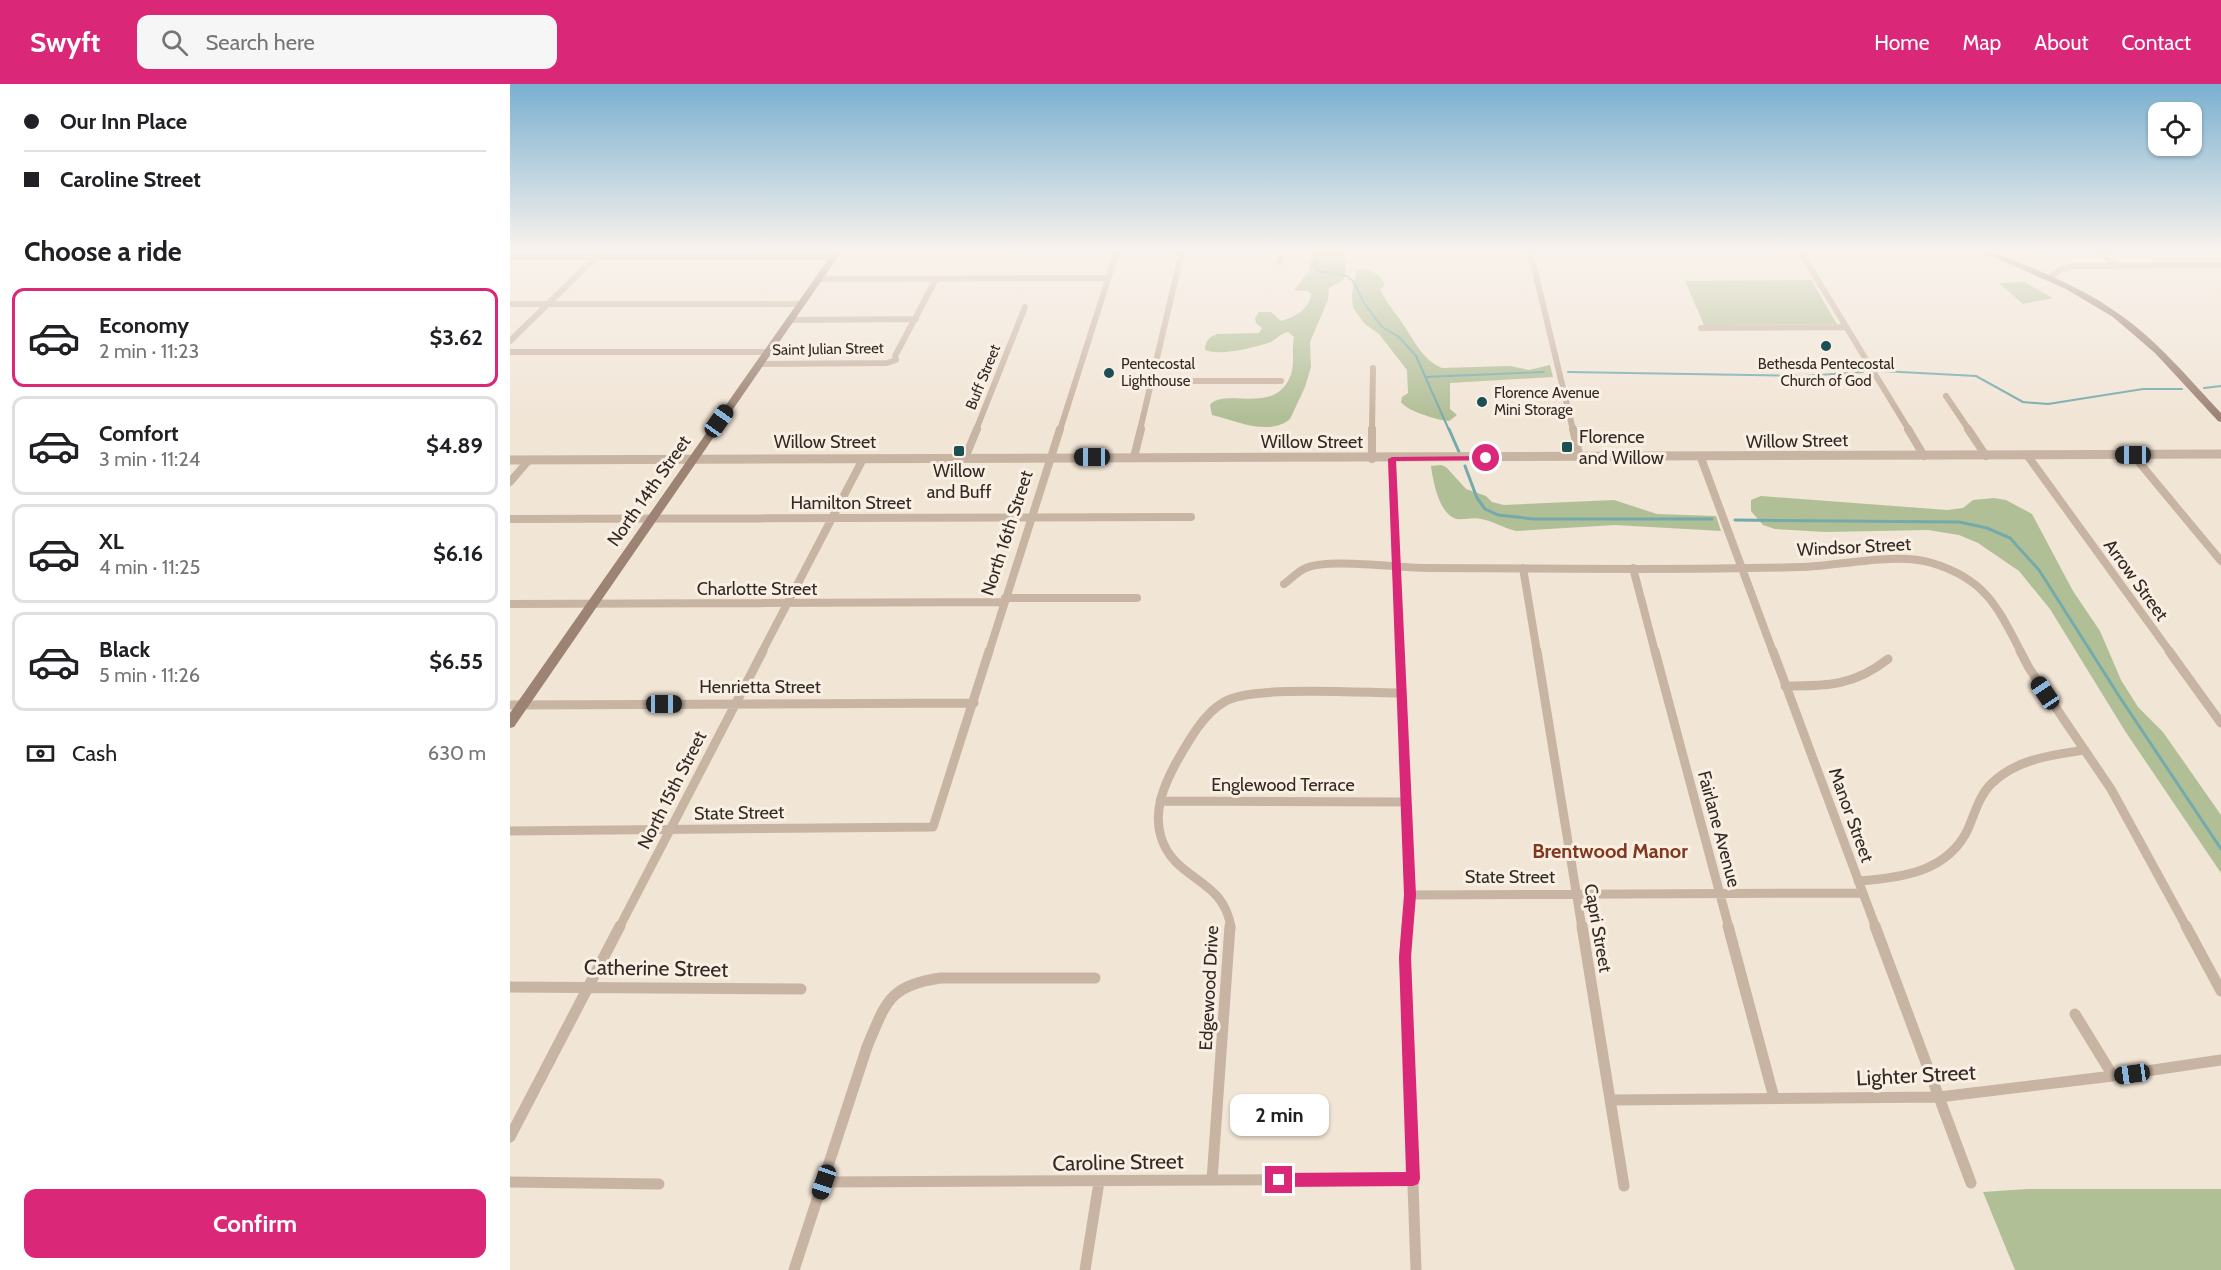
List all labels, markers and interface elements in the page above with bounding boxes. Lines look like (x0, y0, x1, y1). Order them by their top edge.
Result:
search box (137, 15, 557, 69)
text: Swyft (30, 25, 101, 59)
icon: search (158, 26, 191, 59)
text: Search here (206, 29, 315, 56)
text: Home (1874, 30, 1930, 55)
text: Map (1963, 30, 2001, 55)
text: About (2034, 30, 2088, 55)
text: Contact (2121, 30, 2191, 55)
map controls (2148, 102, 2202, 156)
button: locate (2148, 102, 2202, 156)
text: Our Inn Place (60, 108, 187, 135)
text: Caroline Street (60, 166, 201, 193)
text: Choose a ride (24, 235, 182, 268)
icon: car (27, 311, 81, 365)
text: Economy (99, 312, 189, 339)
text: $3.62 (429, 324, 483, 351)
text: 2 min · 11:23 (99, 339, 199, 363)
street label: Saint Julian Street (772, 339, 884, 359)
marker: Bethesda Pentecostal Church of God (1819, 339, 1833, 353)
street label: Buff Street (962, 342, 1004, 412)
place label: Pentecostal Lighthouse (1121, 355, 1195, 390)
place label: Bethesda Pentecostal Church of God (1758, 355, 1895, 390)
marker: Pentecostal Lighthouse (1102, 366, 1116, 380)
place label: Florence Avenue Mini Storage (1494, 384, 1600, 419)
marker: Florence Avenue Mini Storage (1475, 395, 1489, 409)
car (701, 401, 737, 441)
icon: car (27, 419, 81, 473)
text: Comfort (99, 420, 178, 447)
place label: Florence and Willow (1579, 426, 1664, 469)
street label: Willow Street (1746, 429, 1848, 453)
street label: North 14th Street (603, 431, 695, 551)
street label: Willow Street (774, 431, 876, 453)
street label: Willow Street (1261, 431, 1363, 453)
text: $4.89 (426, 432, 483, 459)
marker: Florence and Willow (1560, 440, 1574, 454)
marker: Willow and Buff (952, 444, 966, 458)
route start (1472, 444, 1499, 471)
car (2115, 446, 2151, 464)
text: 3 min · 11:24 (99, 447, 200, 471)
car (1074, 448, 1110, 466)
place label: Willow and Buff (927, 460, 991, 503)
street label: North 16th Street (976, 468, 1038, 598)
street label: Hamilton Street (790, 492, 912, 514)
icon: car (27, 527, 81, 581)
text: XL (99, 528, 124, 555)
street label: Windsor Street (1796, 533, 1912, 561)
street label: Arrow Street (2099, 535, 2173, 625)
text: $6.16 (433, 540, 483, 567)
text: 4 min · 11:25 (99, 555, 200, 579)
street label: Charlotte Street (697, 578, 817, 600)
icon: car (27, 635, 81, 689)
text: Black (99, 636, 150, 663)
text: $6.55 (429, 648, 483, 675)
text: 5 min · 11:26 (99, 663, 200, 687)
car (2027, 673, 2063, 713)
street label: Henrietta Street (699, 676, 821, 698)
car (646, 695, 682, 713)
street label: North 15th Street (633, 727, 711, 853)
icon: cash (24, 737, 57, 770)
text: Cash (72, 740, 117, 767)
text: 630 m (428, 741, 486, 765)
street label: Manor Street (1824, 765, 1878, 865)
street label: Fairlane Avenue (1693, 768, 1745, 890)
street label: Englewood Terrace (1211, 774, 1355, 796)
street label: State Street (694, 801, 784, 825)
district label: Brentwood Manor (1532, 839, 1688, 863)
street label: State Street (1465, 866, 1555, 888)
street label: Capri Street (1579, 882, 1617, 974)
street label: Edgewood Drive (1195, 925, 1223, 1051)
street label: Catherine Street (584, 954, 728, 982)
street label: Lighter Street (1856, 1059, 1976, 1091)
car (2113, 1063, 2151, 1085)
callout: 2 min (1230, 1093, 1328, 1135)
text: 2 min (1255, 1103, 1304, 1127)
street label: Caroline Street (1052, 1148, 1184, 1176)
car (810, 1162, 838, 1202)
route end (1265, 1166, 1292, 1193)
button: Confirm (24, 1189, 486, 1258)

